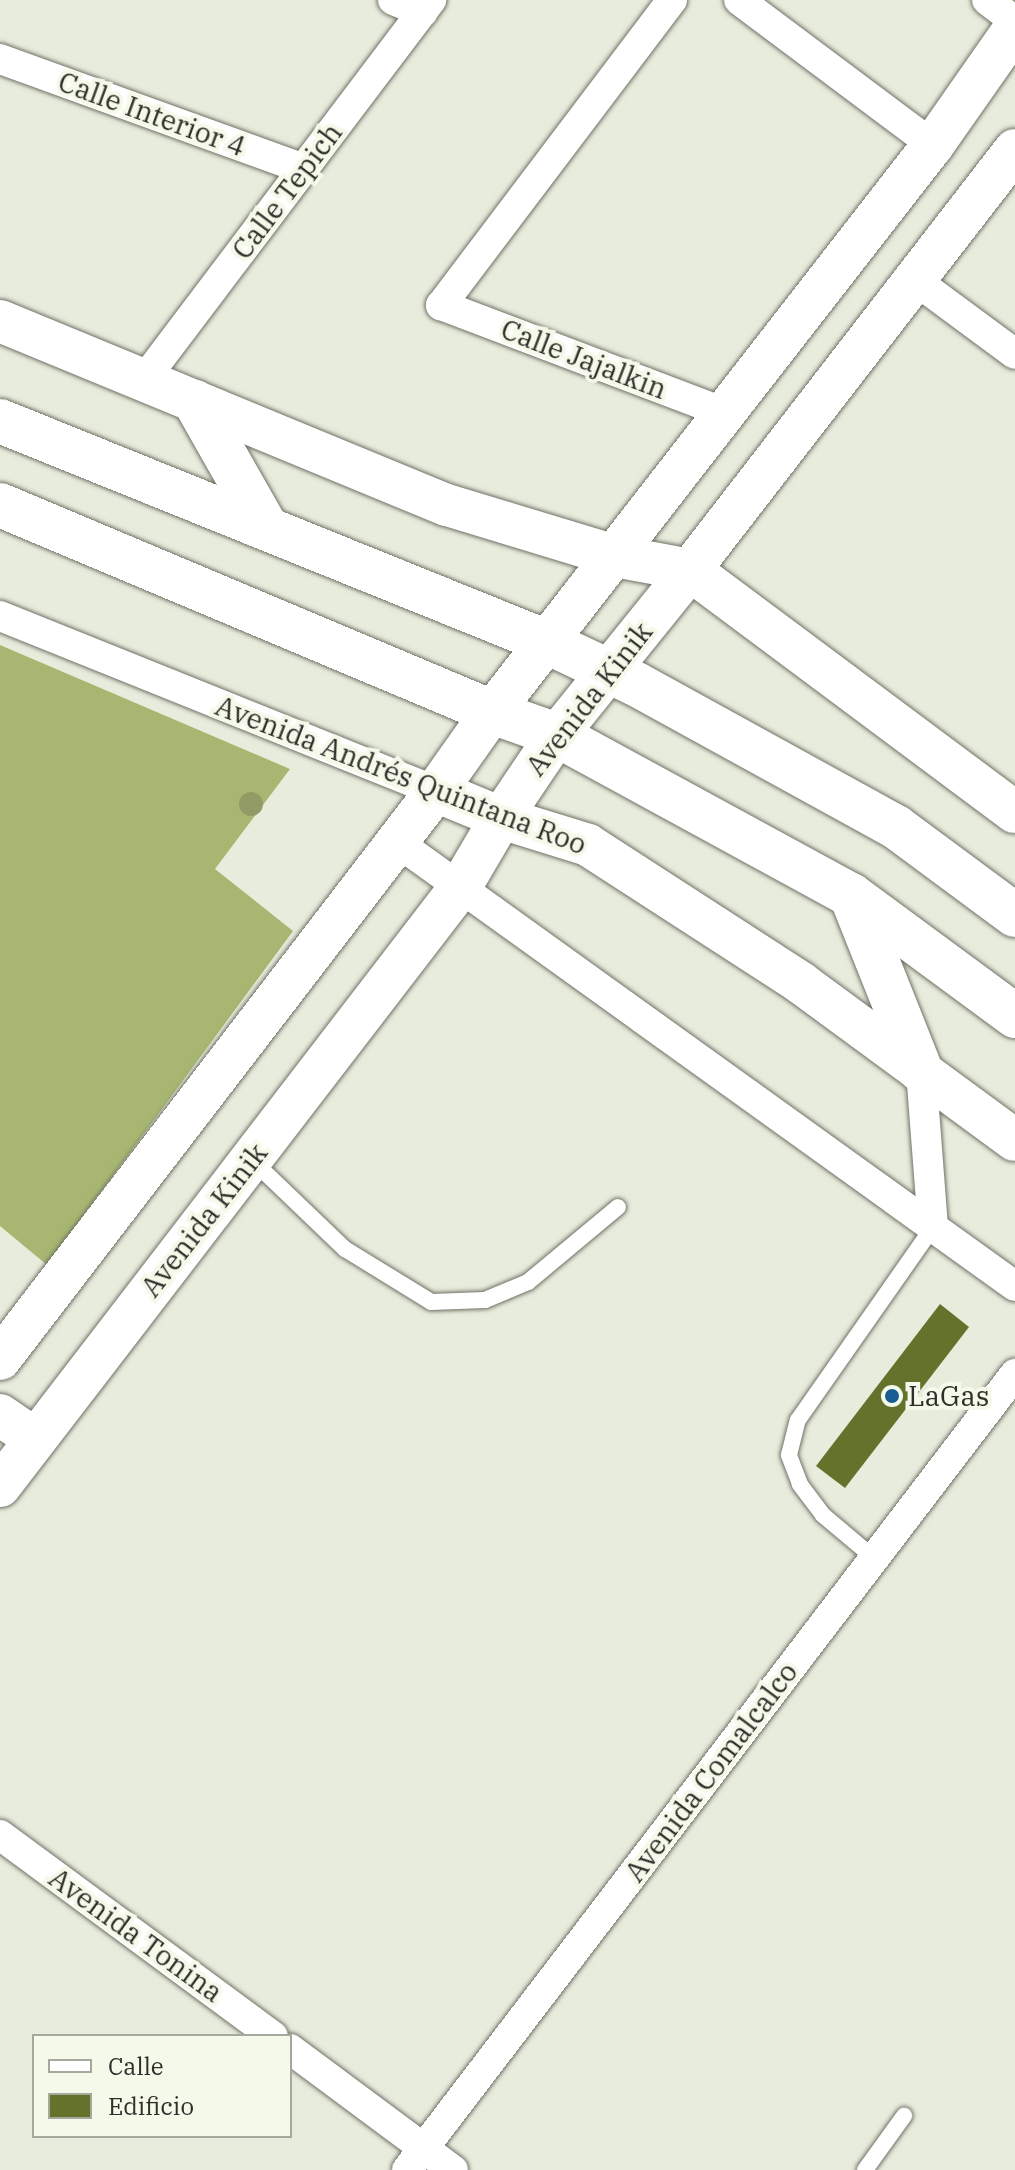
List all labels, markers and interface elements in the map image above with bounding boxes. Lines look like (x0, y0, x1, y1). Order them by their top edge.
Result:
street label: Calle Interior 4 (54, 65, 250, 163)
street label: Calle Tepich (225, 116, 349, 266)
street label: Calle Jajalkin (496, 312, 672, 406)
street label: Avenida Kinik (519, 616, 659, 782)
street label: Avenida Andrés Quintana Roo (211, 689, 591, 861)
street label: Avenida Kinik (134, 1137, 274, 1303)
place label: LaGas (908, 1379, 989, 1413)
marker: LaGas (883, 1387, 901, 1405)
street label: Avenida Comalcalco (618, 1656, 804, 1888)
street label: Avenida Tonina (43, 1861, 229, 2009)
legend (32, 2034, 292, 2138)
text: Calle (108, 2050, 164, 2082)
text: Edificio (108, 2090, 194, 2122)

